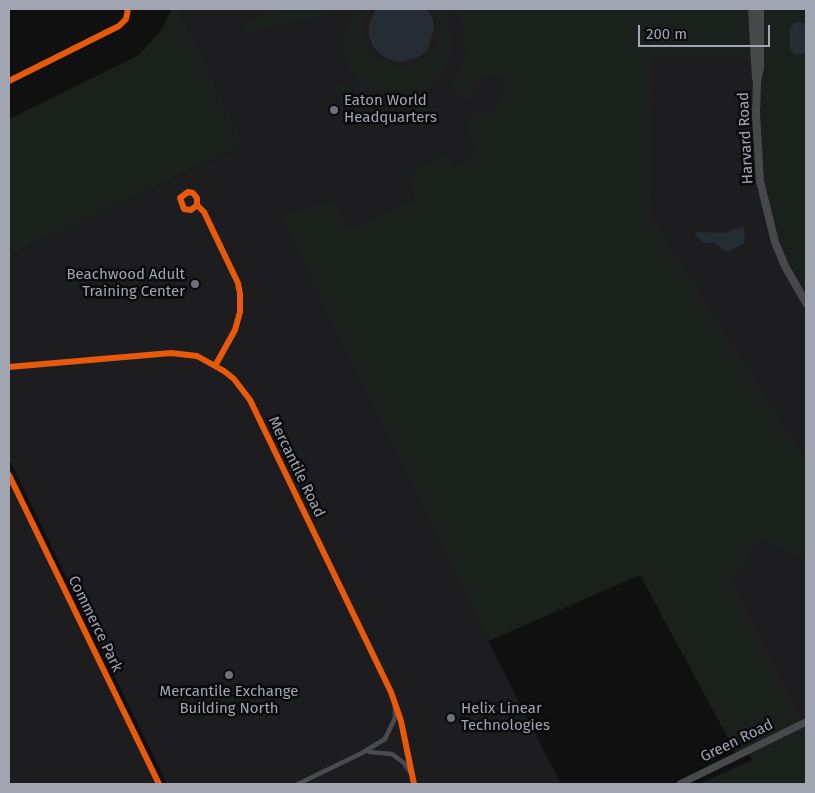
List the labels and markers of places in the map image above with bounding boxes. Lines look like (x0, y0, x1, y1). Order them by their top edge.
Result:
place label: Eaton World Headquarters (344, 92, 437, 127)
marker: Eaton World Headquarters (328, 104, 340, 116)
place label: Beachwood Adult Training Center (66, 266, 185, 301)
marker: Beachwood Adult Training Center (189, 278, 201, 290)
marker: Mercantile Exchange Building North (223, 669, 235, 681)
place label: Mercantile Exchange Building North (159, 683, 299, 718)
place label: Helix Linear Technologies (461, 700, 550, 735)
marker: Helix Linear Technologies (445, 712, 457, 724)

